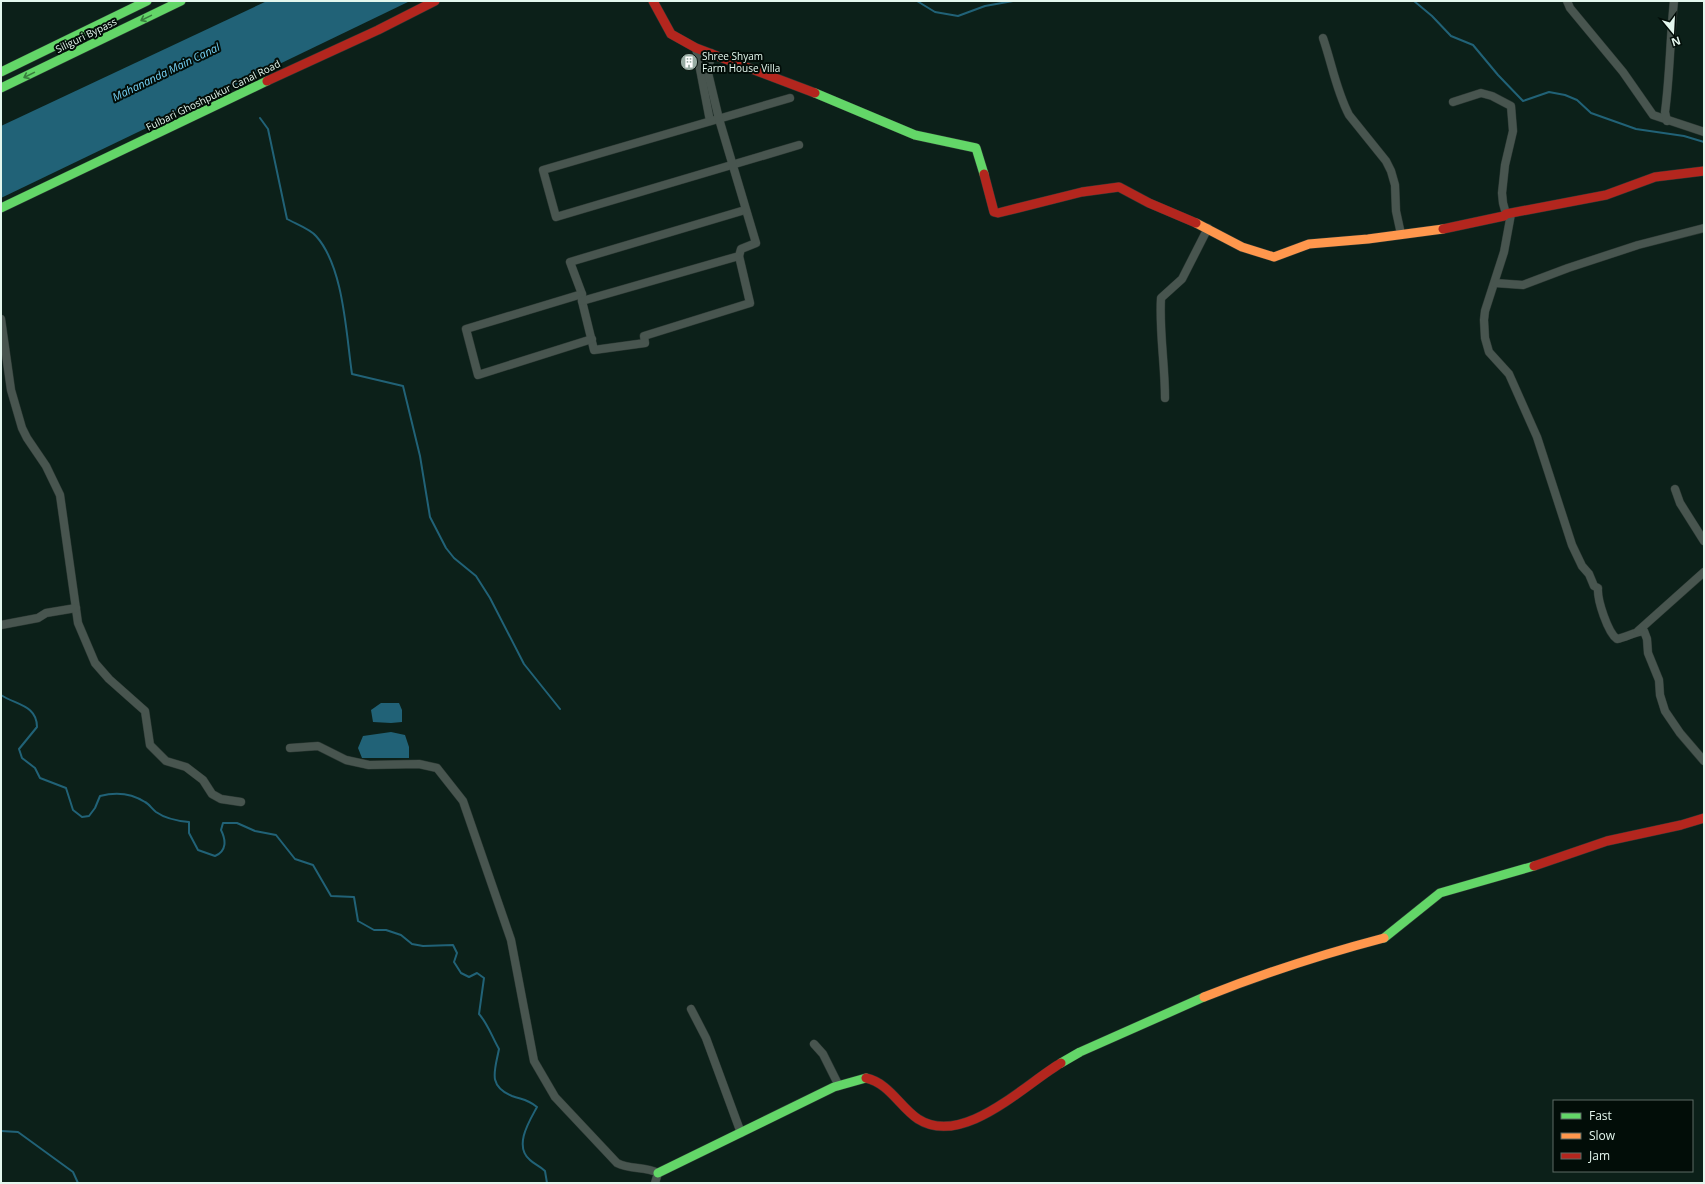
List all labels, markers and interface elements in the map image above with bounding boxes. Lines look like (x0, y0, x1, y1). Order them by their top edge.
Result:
north arrow (1653, 12, 1693, 52)
street label: Siliguri Bypass (53, 14, 119, 56)
one-way arrow (140, 15, 152, 22)
text: N (1670, 33, 1683, 51)
water label: Mahananda Main Canal (110, 39, 222, 104)
place label: Shree Shyam Farm House Villa (702, 49, 780, 75)
building icon: Shree Shyam Farm House Villa (679, 52, 699, 72)
street label: Fulbari Ghoshpukur Canal Road (143, 56, 283, 134)
one-way arrow (23, 71, 35, 79)
legend (1553, 1100, 1693, 1172)
text: Fast (1589, 1107, 1612, 1124)
text: Slow (1589, 1127, 1616, 1144)
text: Jam (1588, 1147, 1610, 1164)

